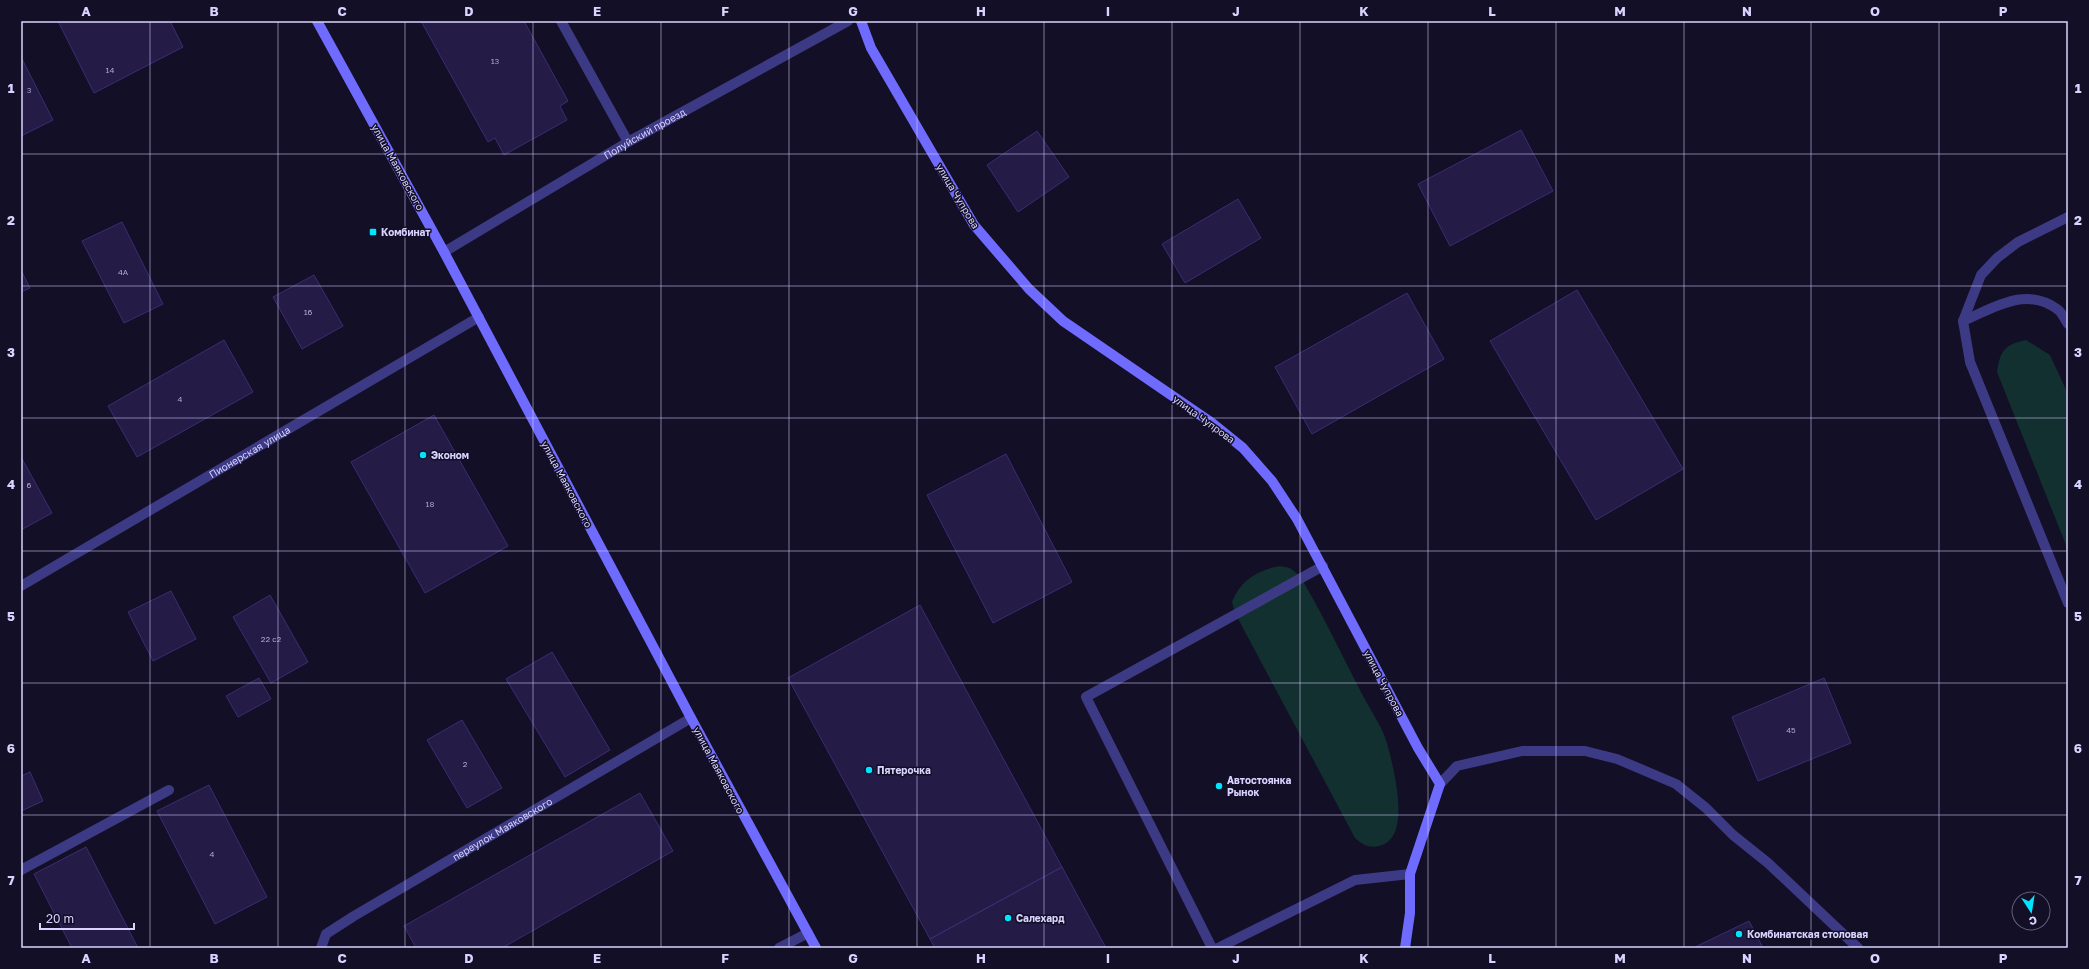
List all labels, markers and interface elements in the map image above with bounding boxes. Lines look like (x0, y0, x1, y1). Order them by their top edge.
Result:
text: A (81, 3, 91, 19)
text: B (209, 3, 219, 19)
text: C (337, 3, 347, 19)
text: D (464, 3, 474, 19)
text: E (593, 3, 601, 19)
text: F (721, 3, 729, 19)
text: G (848, 3, 858, 19)
text: H (976, 3, 986, 19)
text: I (1106, 3, 1110, 19)
text: J (1232, 3, 1240, 19)
text: K (1359, 3, 1369, 19)
text: L (1488, 3, 1496, 19)
text: M (1614, 3, 1626, 19)
text: N (1742, 3, 1752, 19)
text: O (1870, 3, 1880, 19)
text: P (1999, 3, 2008, 19)
house number: 13 (491, 56, 500, 66)
house number: 14 (106, 65, 114, 75)
text: 1 (8, 80, 15, 96)
text: 1 (2075, 80, 2082, 96)
house number: 3 (27, 85, 32, 95)
street label: Полуйский проезд (601, 106, 688, 161)
street label: улица Маяковского (369, 122, 427, 212)
street label: улица Чупрова (934, 161, 982, 231)
text: 2 (7, 212, 15, 228)
text: 2 (2074, 212, 2082, 228)
place label: Комбинат (381, 226, 431, 238)
marker: Комбинат (368, 227, 378, 237)
house number: 4А (118, 267, 129, 277)
house number: 16 (304, 307, 313, 317)
text: 3 (7, 344, 15, 360)
text: 3 (2074, 344, 2082, 360)
street label: улица Чупрова (1171, 393, 1237, 445)
house number: 4 (178, 394, 183, 404)
street label: Пионерская улица (207, 423, 292, 480)
street label: улица Маяковского (539, 439, 595, 529)
place label: Эконом (431, 449, 469, 461)
marker: Эконом (418, 450, 428, 460)
text: 4 (7, 476, 15, 492)
text: 4 (2074, 476, 2082, 492)
house number: 6 (27, 480, 32, 490)
house number: 18 (426, 499, 434, 509)
text: 5 (7, 608, 15, 624)
text: 5 (2074, 608, 2082, 624)
house number: 22 с2 (261, 634, 281, 644)
street label: улица Чупрова (1361, 648, 1407, 718)
street label: улица Маяковского (691, 725, 747, 815)
house number: 45 (1786, 725, 1796, 735)
text: 6 (7, 740, 15, 756)
text: 6 (2074, 740, 2082, 756)
house number: 2 (463, 759, 468, 769)
place label: Пятерочка (877, 764, 931, 776)
marker: Пятерочка (864, 765, 874, 775)
place label: Автостоянка Рынок (1227, 774, 1291, 798)
marker: Автостоянка Рынок (1214, 781, 1224, 791)
street label: переулок Маяковского (450, 795, 554, 863)
house number: 4 (210, 849, 215, 859)
text: 7 (7, 872, 15, 888)
text: 7 (2074, 872, 2082, 888)
north arrow (2011, 891, 2051, 931)
scale bar (40, 905, 134, 931)
text: 20 m (46, 911, 74, 926)
place label: Салехард (1016, 912, 1065, 924)
marker: Салехард (1003, 913, 1013, 923)
text: С (2028, 914, 2038, 928)
place label: Комбинатская столовая (1747, 928, 1868, 940)
marker: Комбинатская столовая (1734, 929, 1744, 939)
text: A (81, 950, 91, 966)
text: B (209, 950, 219, 966)
text: C (337, 950, 347, 966)
text: D (464, 950, 474, 966)
text: E (593, 950, 601, 966)
text: F (721, 950, 729, 966)
text: G (848, 950, 858, 966)
text: H (976, 950, 986, 966)
text: I (1106, 950, 1110, 966)
text: J (1232, 950, 1240, 966)
text: K (1359, 950, 1369, 966)
text: L (1488, 950, 1496, 966)
text: M (1614, 950, 1626, 966)
text: N (1742, 950, 1752, 966)
text: O (1870, 950, 1880, 966)
text: P (1999, 950, 2008, 966)

